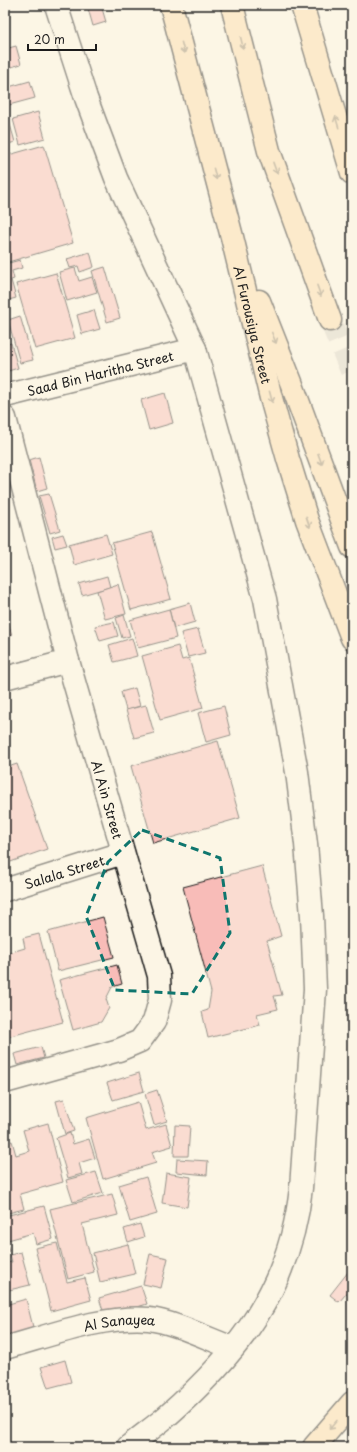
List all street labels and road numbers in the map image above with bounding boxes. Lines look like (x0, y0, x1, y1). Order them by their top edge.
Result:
street label: Al Furousiya Street (230, 264, 277, 386)
street label: Saad Bin Haritha Street (25, 345, 175, 400)
street label: Al Ain Street (88, 758, 128, 841)
street label: Salala Street (22, 850, 107, 893)
street label: Al Sanayea (81, 1309, 157, 1335)

